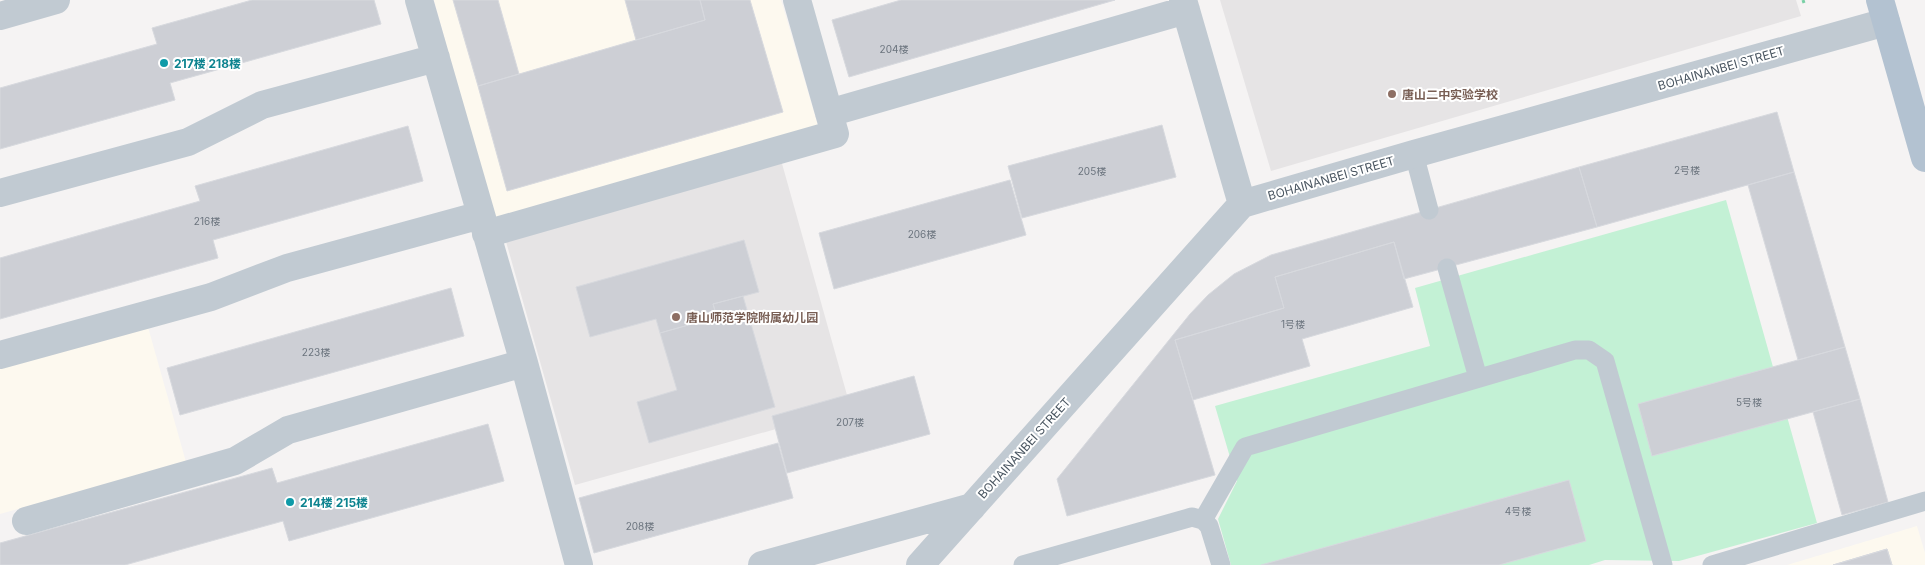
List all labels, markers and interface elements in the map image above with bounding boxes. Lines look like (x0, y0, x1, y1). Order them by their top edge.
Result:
house number: 204楼 (880, 43, 908, 55)
street label: BOHAINANBEI STREET (1656, 43, 1786, 93)
place label: 217楼 218楼 (174, 56, 241, 71)
marker: 217楼 218楼 (158, 57, 170, 69)
place label: 唐山二中实验学校 (1402, 87, 1498, 102)
marker: 唐山二中实验学校 (1386, 88, 1398, 100)
street label: BOHAINANBEI STREET (1266, 153, 1396, 203)
house number: 2号楼 (1674, 164, 1700, 176)
house number: 205楼 (1078, 165, 1106, 177)
house number: 216楼 (194, 215, 220, 227)
house number: 206楼 (908, 228, 936, 240)
place label: 唐山师范学院附属幼儿园 (686, 310, 818, 325)
marker: 唐山师范学院附属幼儿园 (670, 311, 682, 323)
house number: 1号楼 (1281, 318, 1305, 330)
house number: 223楼 (302, 346, 330, 358)
street label: BOHAINANBEI STREET (975, 394, 1074, 502)
house number: 5号楼 (1736, 396, 1762, 408)
house number: 207楼 (836, 416, 864, 428)
place label: 214楼 215楼 (300, 495, 368, 510)
marker: 214楼 215楼 (284, 496, 296, 508)
house number: 4号楼 (1505, 505, 1531, 517)
house number: 208楼 (626, 520, 654, 532)

